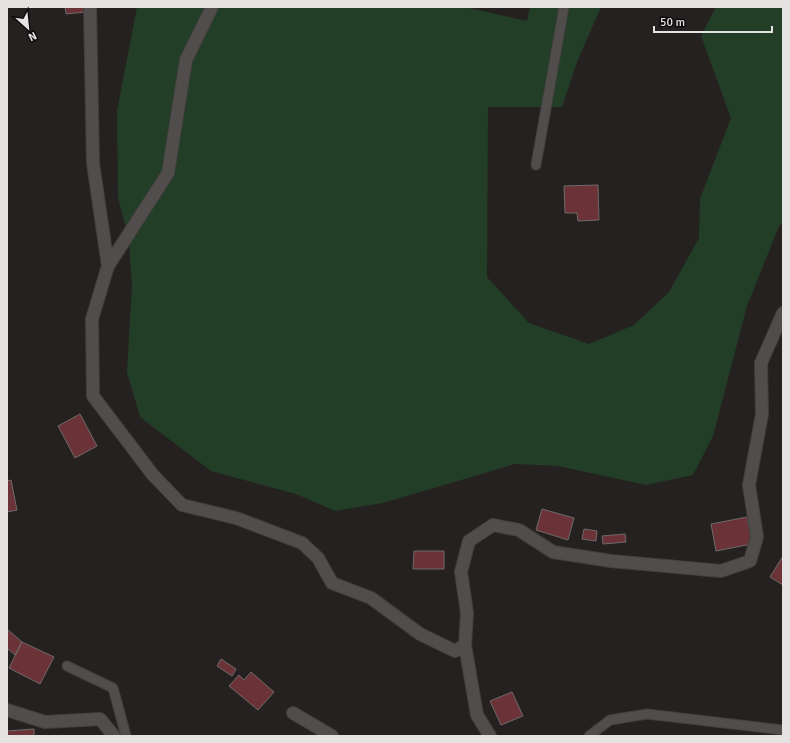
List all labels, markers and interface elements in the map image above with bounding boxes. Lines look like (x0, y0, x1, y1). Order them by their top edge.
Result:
north arrow (8, 8, 48, 48)
scale bar (654, 8, 772, 34)
text: 50 m (660, 15, 685, 30)
text: N (26, 29, 39, 44)

